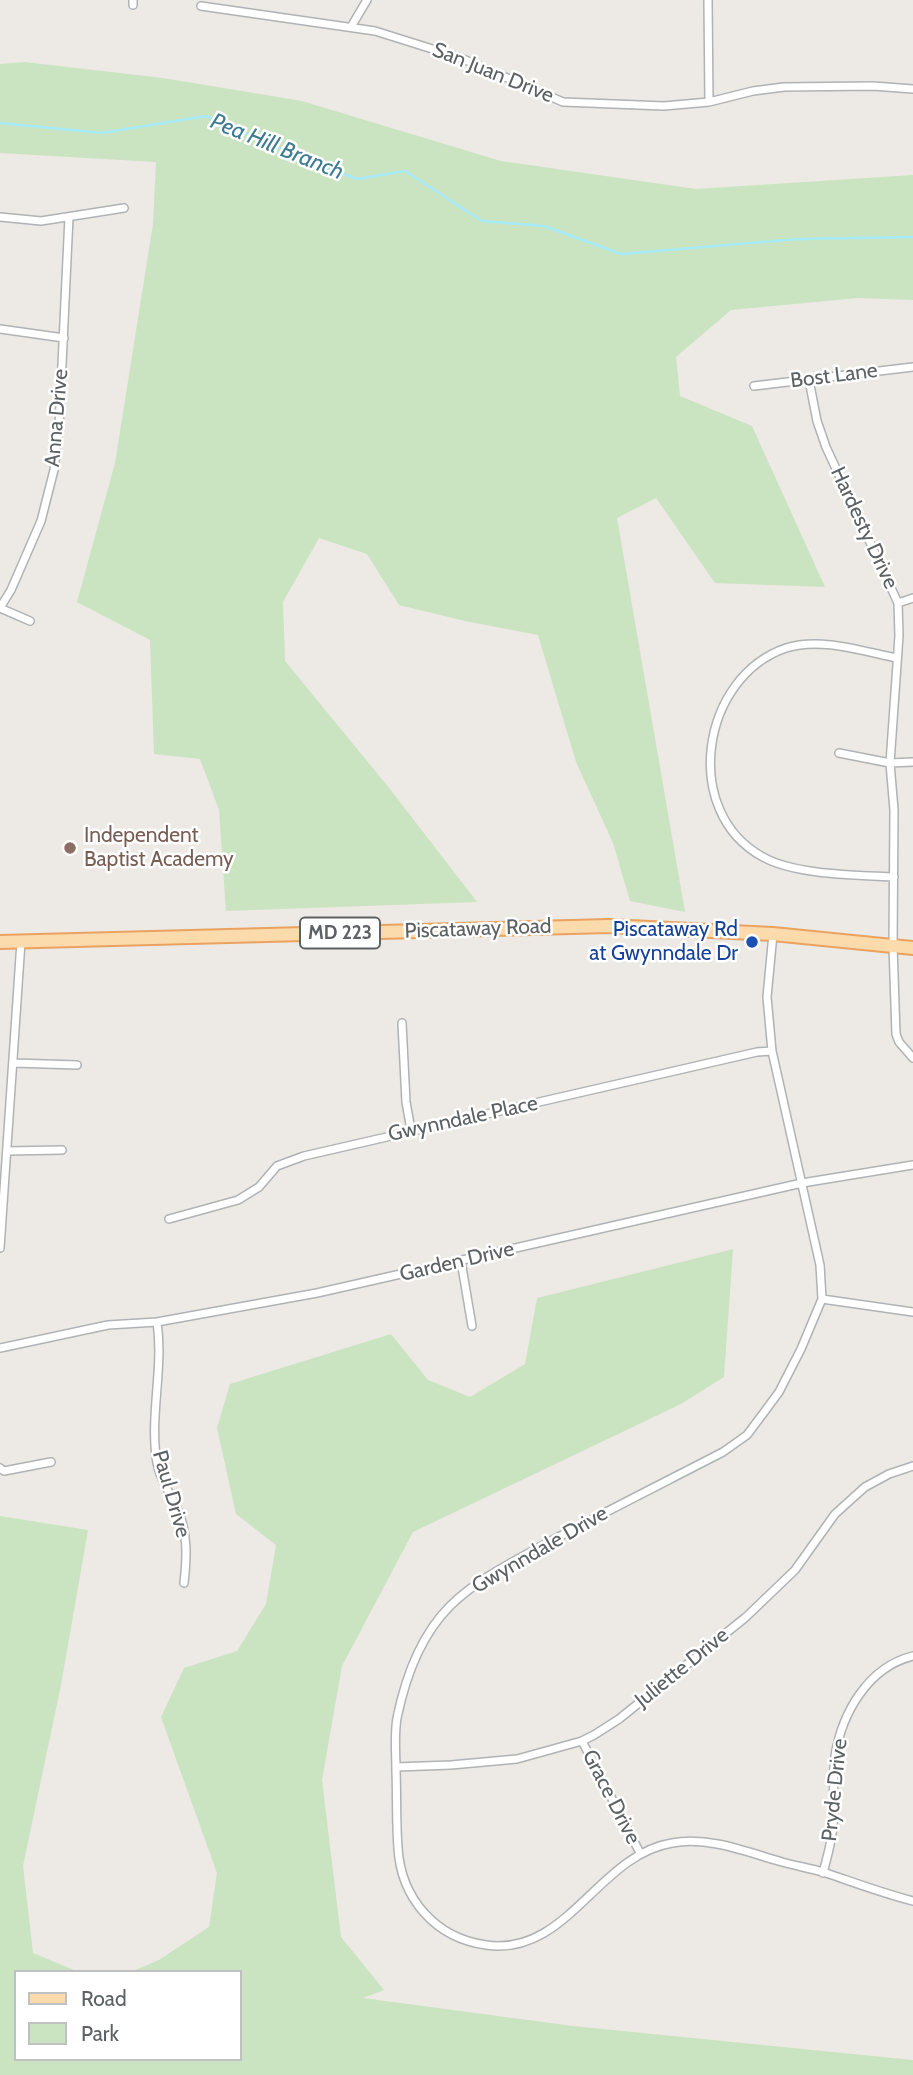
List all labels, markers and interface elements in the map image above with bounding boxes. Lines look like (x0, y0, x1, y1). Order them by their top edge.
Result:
street label: San Juan Drive (429, 37, 557, 109)
water label: Pea Hill Branch (206, 108, 348, 186)
street label: Bost Lane (789, 358, 879, 394)
street label: Anna Drive (40, 368, 74, 468)
street label: Hardesty Drive (825, 463, 903, 593)
place label: Independent Baptist Academy (84, 823, 234, 873)
marker: Independent Baptist Academy (62, 840, 78, 856)
street label: Piscataway Road (404, 914, 552, 944)
road number: MD 223 (300, 917, 380, 948)
place label: Piscataway Rd at Gwynndale Dr (589, 917, 738, 967)
marker: Piscataway Rd at Gwynndale Dr (744, 934, 760, 950)
street label: Gwynndale Place (386, 1091, 540, 1147)
street label: Garden Drive (397, 1237, 517, 1287)
street label: Paul Drive (147, 1447, 195, 1541)
street label: Gwynndale Drive (468, 1501, 612, 1599)
street label: Juliette Drive (630, 1623, 734, 1713)
street label: Pryde Drive (817, 1737, 853, 1843)
street label: Grace Drive (577, 1746, 645, 1848)
legend (14, 1970, 242, 2061)
text: Road (81, 1986, 127, 2011)
text: Park (81, 2021, 119, 2046)

